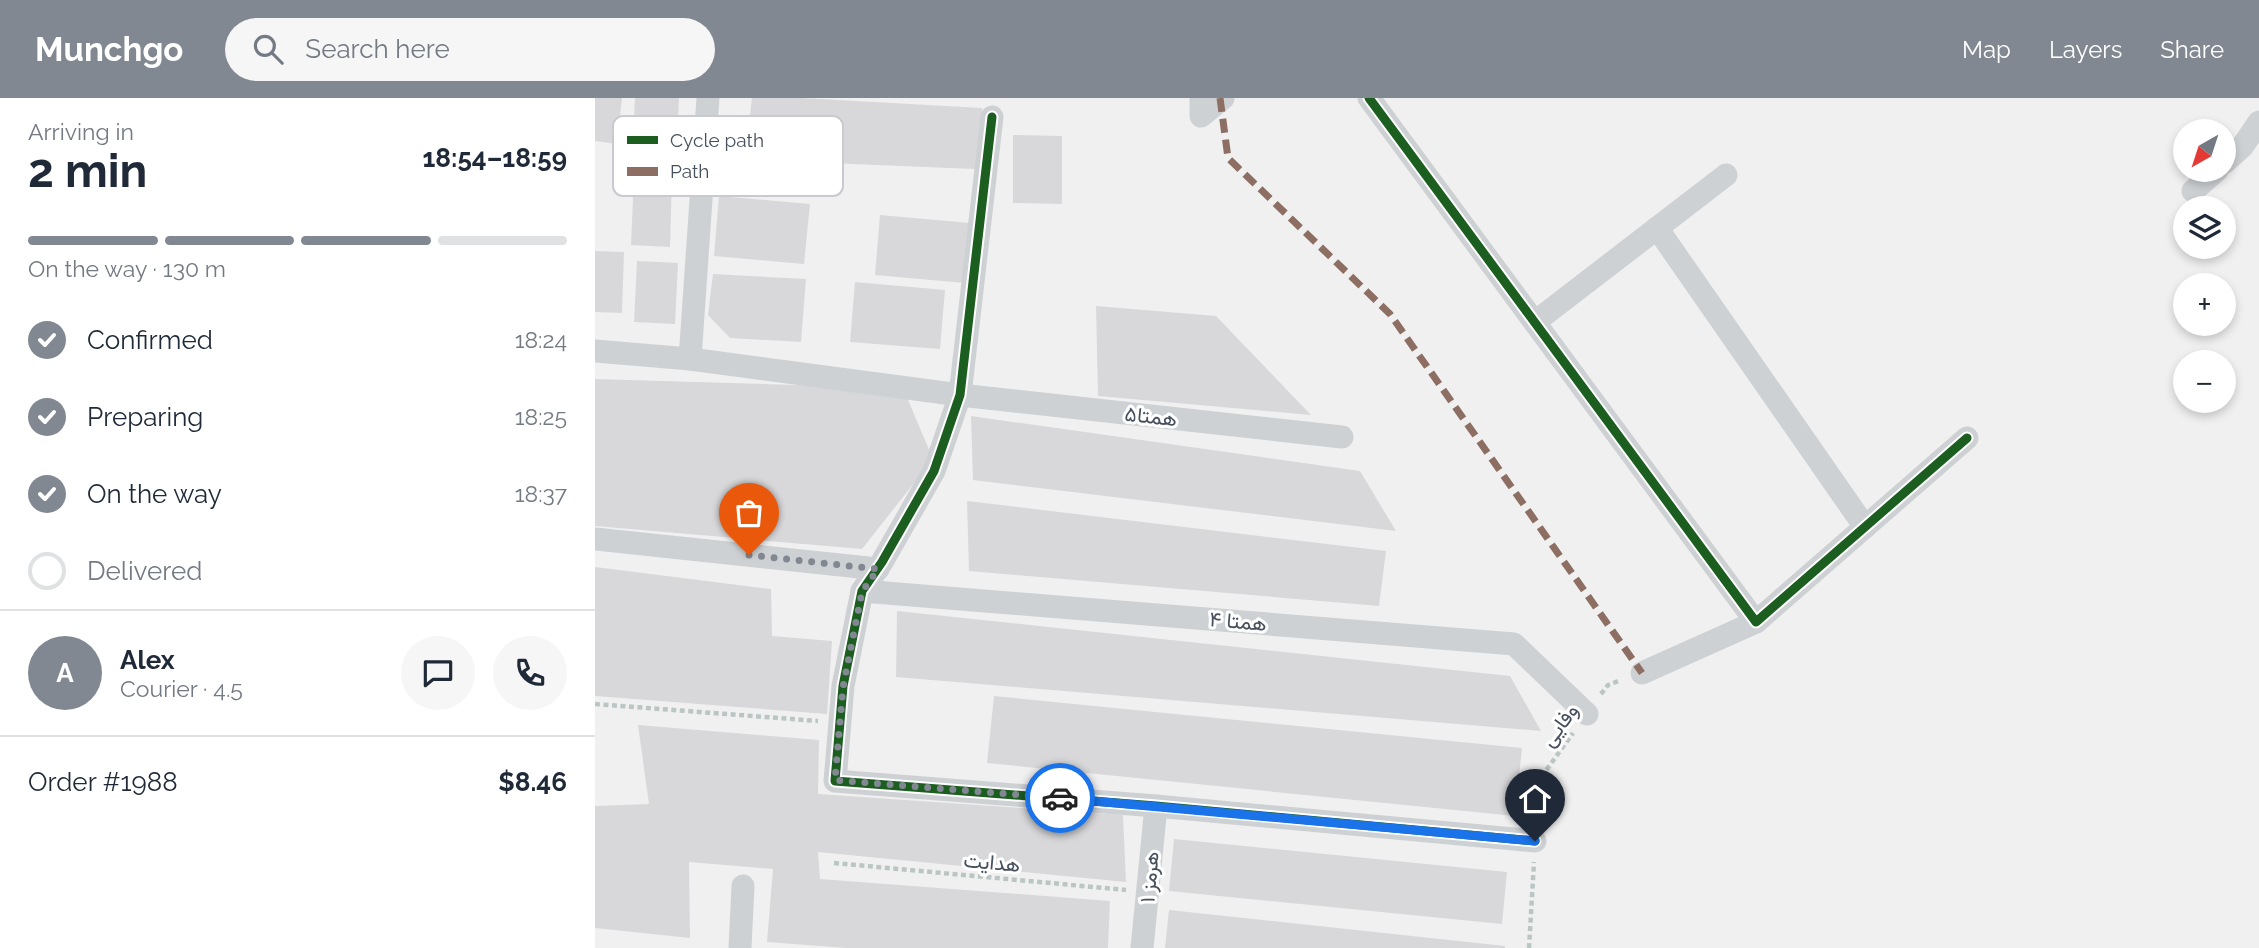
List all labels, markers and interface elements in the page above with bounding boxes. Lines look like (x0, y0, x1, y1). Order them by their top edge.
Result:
search box (225, 18, 715, 81)
text: Munchgo (35, 30, 183, 69)
icon: search (249, 30, 287, 68)
text: Search here (305, 34, 450, 64)
text: Map (1962, 35, 2011, 64)
text: Layers (2049, 35, 2122, 64)
text: Share (2160, 35, 2224, 64)
legend (613, 116, 843, 196)
text: Arriving in (28, 118, 134, 145)
north arrow (2173, 119, 2237, 182)
map controls (2173, 119, 2236, 413)
text: Cycle path (670, 129, 764, 151)
text: 18:54–18:59 (422, 143, 567, 173)
text: 2 min (28, 144, 147, 198)
text: Path (670, 160, 709, 182)
button: layers (2173, 196, 2236, 259)
text: On the way · 130 m (28, 255, 226, 282)
button: + (2173, 273, 2236, 336)
icon: check (28, 321, 66, 359)
text: Confirmed (87, 325, 213, 355)
text: 18:24 (515, 326, 567, 353)
button: − (2173, 350, 2236, 413)
icon: check (28, 398, 66, 436)
street label: همتا۵ (1124, 401, 1178, 431)
text: Preparing (87, 402, 203, 432)
text: 18:25 (515, 403, 567, 430)
icon: check (28, 475, 66, 513)
text: On the way (87, 479, 222, 509)
text: 18:37 (515, 480, 567, 507)
pin (719, 483, 779, 555)
icon: bag (730, 494, 768, 532)
text: Delivered (87, 556, 202, 586)
street label: همتا ۴ (1208, 606, 1268, 636)
button: chat (401, 636, 475, 710)
button: phone (493, 636, 567, 710)
text: Alex (120, 645, 175, 675)
text: A (56, 658, 74, 688)
text: Courier · 4.5 (120, 675, 243, 702)
street label: وفایی (1535, 698, 1584, 752)
courier (1025, 763, 1095, 833)
text: Order #1988 (28, 767, 178, 797)
text: $8.46 (498, 767, 567, 797)
pin (1505, 769, 1565, 841)
icon: car (1041, 779, 1079, 817)
icon: home (1516, 780, 1554, 818)
street label: هدایت (963, 847, 1021, 877)
street label: هرمز ۱ (1134, 850, 1165, 904)

